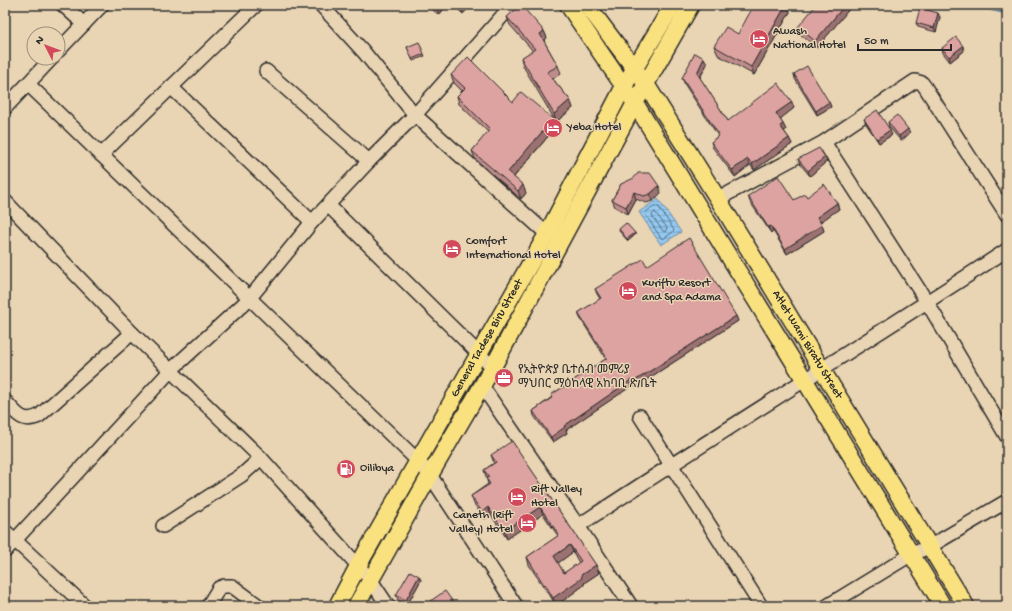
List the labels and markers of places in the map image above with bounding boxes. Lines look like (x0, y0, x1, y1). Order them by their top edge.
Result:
place label: Awash National Hotel (773, 25, 846, 53)
hotel icon: Awash National Hotel (748, 28, 770, 50)
hotel icon: Yeba Hotel (542, 117, 564, 139)
place label: Yeba Hotel (566, 121, 622, 135)
place label: Comfort International Hotel (466, 235, 561, 263)
hotel icon: Comfort International Hotel (441, 238, 463, 260)
place label: Kuriftu Resort and Spa Adama (642, 277, 722, 305)
hotel icon: Kuriftu Resort and Spa Adama (617, 280, 639, 302)
place label: የኢትዮጵያ ቤተሰብ መምሪያ ማህበር ማዕከላዊ አከባቢ ጽ/ቤት (518, 363, 657, 392)
office icon: የኢትዮጵያ ቤተሰብ መምሪያ ማህበር ማዕከላዊ አከባቢ ጽ/ቤት (493, 367, 515, 389)
fuel station icon: Oilibya (335, 458, 357, 480)
place label: Oilibya (360, 462, 394, 476)
place label: Rift Valley Hotel (531, 483, 582, 511)
hotel icon: Rift Valley Hotel (506, 486, 528, 508)
place label: Caneth (Rift Valley) Hotel (448, 509, 514, 537)
hotel icon: Caneth (Rift Valley) Hotel (516, 512, 538, 534)

